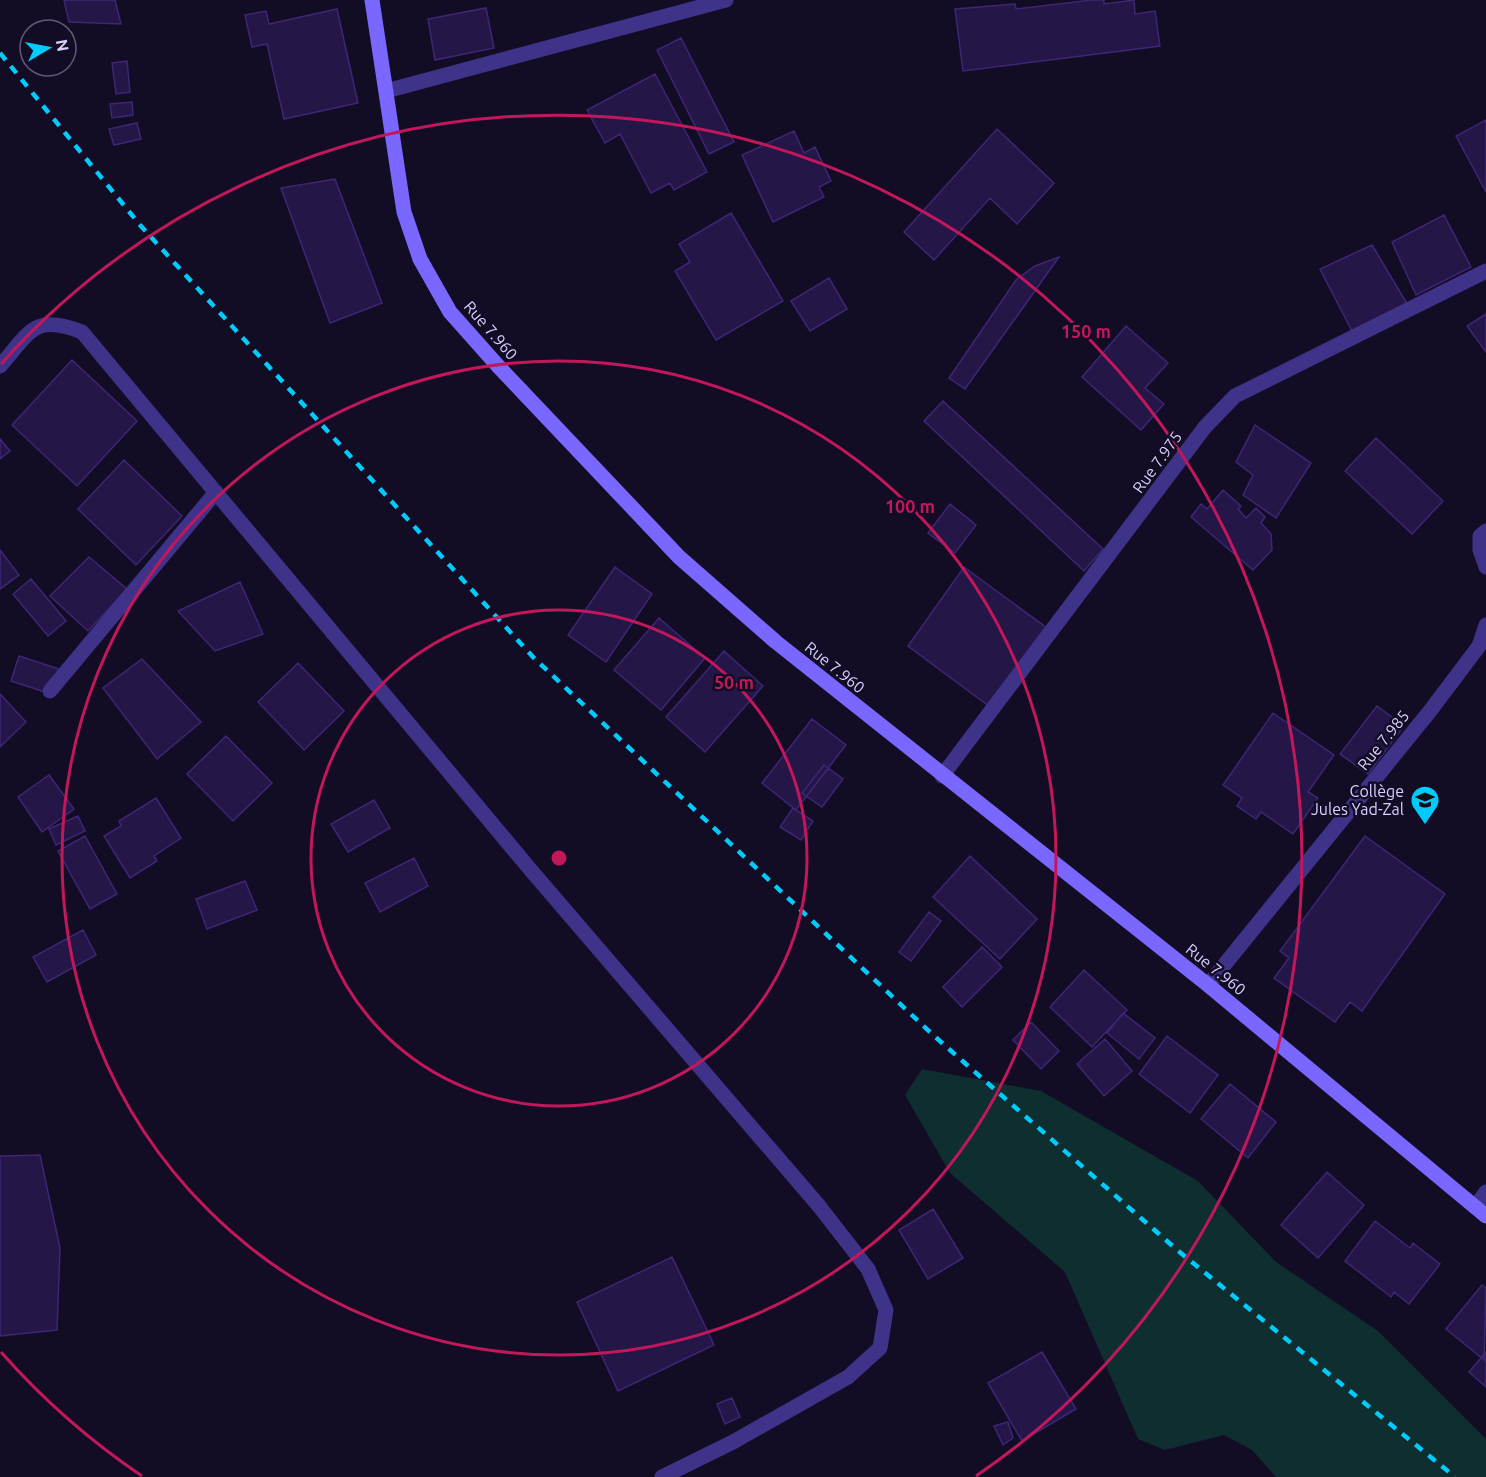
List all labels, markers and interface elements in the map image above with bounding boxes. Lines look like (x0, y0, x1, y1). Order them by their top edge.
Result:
north arrow (18, 18, 78, 78)
text: N (53, 38, 73, 53)
street label: Rue 7.960 (461, 297, 521, 363)
text: 150 m (1061, 321, 1111, 341)
street label: Rue 7.975 (1129, 428, 1185, 496)
text: 100 m (885, 496, 935, 516)
street label: Rue 7.960 (801, 637, 869, 697)
text: 50 m (714, 672, 754, 692)
street label: Rue 7.985 (1353, 706, 1413, 774)
place label: Collège Jules Yad-Zal (1311, 782, 1404, 818)
school or university icon: Collège Jules Yad-Zal (1409, 784, 1441, 826)
centre of rings (549, 848, 569, 868)
street label: Rue 7.960 (1182, 939, 1250, 999)

